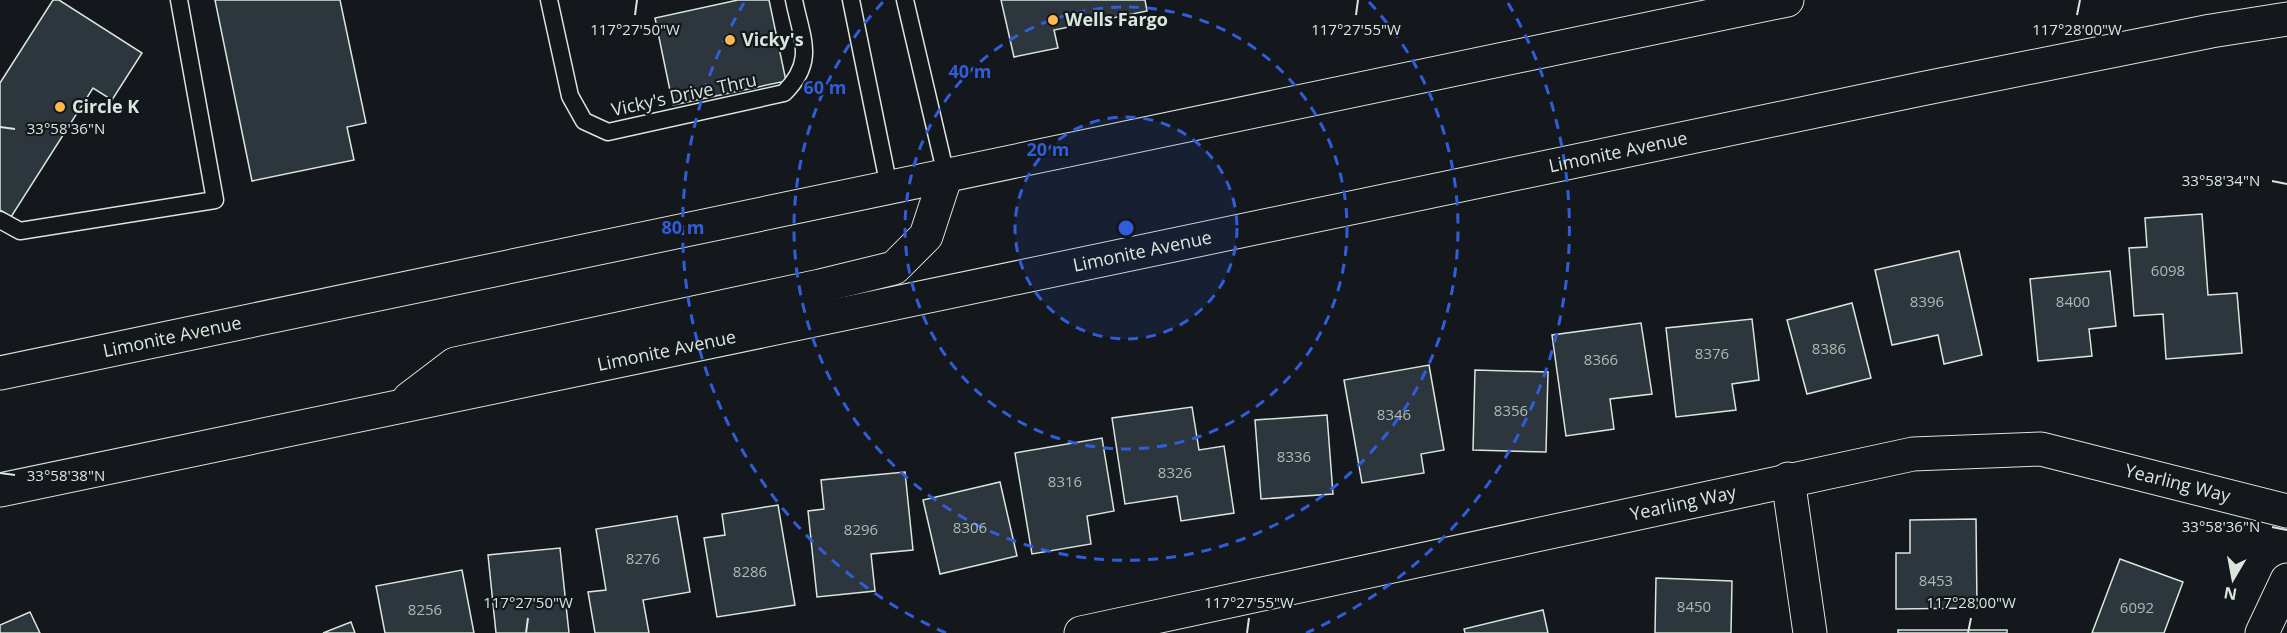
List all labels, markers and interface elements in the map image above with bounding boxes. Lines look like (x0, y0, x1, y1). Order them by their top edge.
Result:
place label: Wells Fargo (1065, 7, 1168, 31)
marker: Wells Fargo (1046, 13, 1060, 27)
text: 117°27'50"W (590, 19, 680, 39)
text: 117°27'55"W (1311, 19, 1401, 39)
text: 117°28'00"W (2032, 19, 2122, 39)
place label: Vicky's (742, 27, 804, 51)
marker: Vicky's (723, 33, 737, 47)
text: 40 m (949, 59, 991, 83)
street label: Vicky's Drive Thru (609, 67, 759, 121)
text: 60 m (804, 75, 846, 99)
place label: Circle K (72, 94, 139, 118)
marker: Circle K (53, 100, 67, 114)
text: 33°58'36"N (27, 118, 105, 138)
street label: Limonite Avenue (1546, 125, 1689, 177)
text: 20 m (1027, 137, 1069, 161)
text: 33°58'34"N (2182, 170, 2260, 190)
text: 80 m (662, 215, 704, 239)
centre of rings (1116, 218, 1136, 238)
street label: Limonite Avenue (1071, 224, 1214, 277)
house number: 6098 (2151, 260, 2185, 280)
house number: 8396 (1910, 291, 1944, 311)
house number: 8400 (2056, 291, 2090, 311)
street label: Limonite Avenue (101, 310, 244, 362)
street label: Limonite Avenue (595, 324, 738, 376)
house number: 8386 (1812, 338, 1846, 358)
house number: 8376 (1695, 343, 1729, 363)
house number: 8366 (1584, 349, 1618, 369)
house number: 8356 (1494, 400, 1528, 420)
house number: 8346 (1377, 404, 1411, 424)
house number: 8336 (1277, 446, 1311, 466)
street label: Yearling Way (2123, 458, 2234, 508)
house number: 8326 (1158, 462, 1192, 482)
text: 33°58'38"N (27, 465, 105, 485)
house number: 8316 (1048, 471, 1082, 491)
street label: Yearling Way (1628, 479, 1739, 526)
text: 33°58'36"N (2182, 516, 2260, 536)
house number: 8306 (953, 517, 987, 537)
house number: 8296 (844, 519, 878, 539)
house number: 8276 (626, 548, 660, 568)
north arrow (2203, 549, 2263, 609)
house number: 8286 (733, 561, 767, 581)
house number: 8453 (1919, 570, 1953, 590)
text: N (2222, 582, 2239, 606)
text: 117°27'50"W (483, 592, 573, 612)
text: 117°27'55"W (1204, 592, 1294, 612)
text: 117°28'00"W (1926, 592, 2016, 612)
house number: 8450 (1677, 596, 1711, 616)
house number: 6092 (2120, 597, 2154, 617)
house number: 8256 (408, 599, 442, 619)

